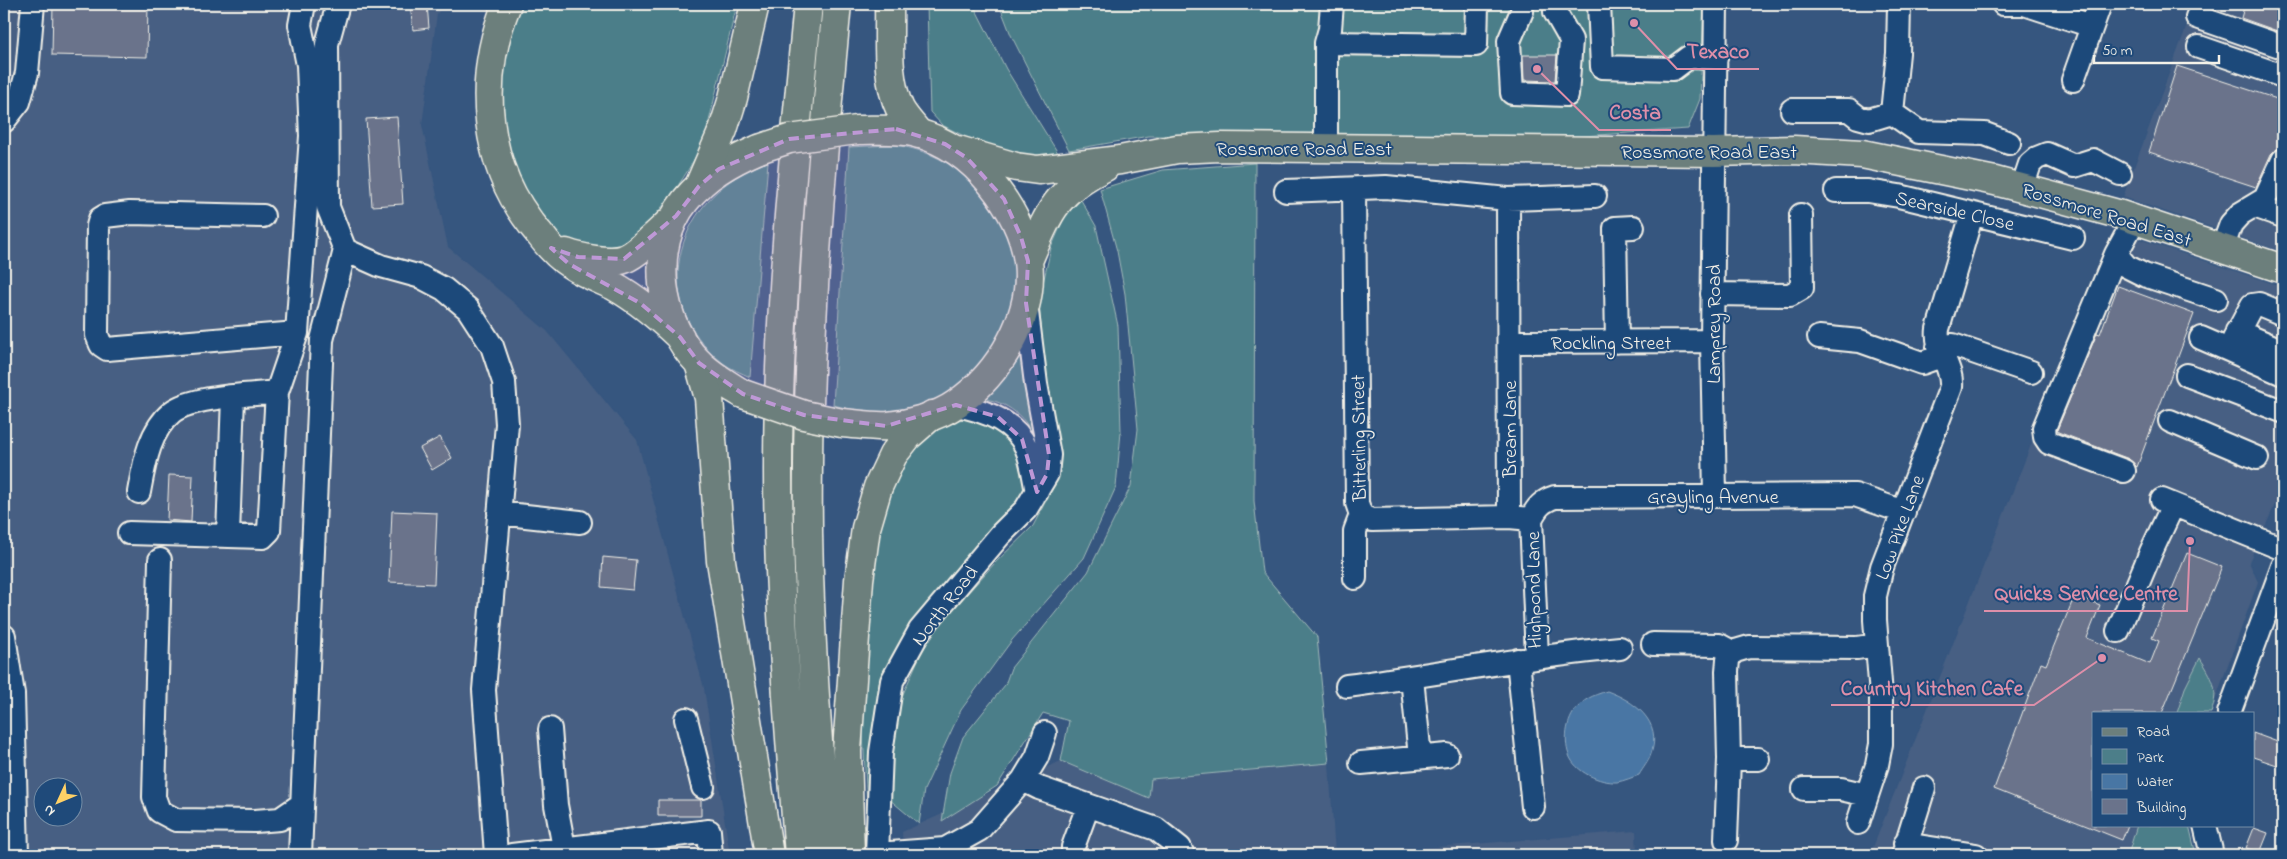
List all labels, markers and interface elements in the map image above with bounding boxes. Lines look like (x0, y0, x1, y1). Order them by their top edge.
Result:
scale bar (2094, 32, 2220, 64)
callout: Texaco (1677, 33, 1759, 69)
text: Texaco (1687, 38, 1749, 68)
text: 50 m (2102, 40, 2133, 62)
callout: Costa (1599, 94, 1671, 130)
text: Costa (1609, 99, 1661, 129)
street label: Rossmore Road East (1216, 136, 1392, 165)
street label: Rossmore Road East (1621, 139, 1797, 168)
street label: Rossmore Road East (2018, 177, 2195, 256)
street label: Searside Close (1892, 185, 2017, 240)
street label: Lamprey Road (1701, 264, 1730, 384)
street label: Rockling Street (1551, 330, 1671, 360)
street label: Bitterling Street (1345, 374, 1377, 503)
street label: Bream Lane (1497, 380, 1526, 478)
street label: Low Pike Lane (1869, 471, 1934, 584)
street label: Grayling Avenue (1647, 484, 1779, 514)
street label: Highpond Lane (1520, 531, 1552, 649)
street label: North Road (905, 560, 987, 653)
callout: Quicks Service Centre (1984, 575, 2187, 611)
text: Quicks Service Centre (1994, 580, 2178, 610)
callout: Country Kitchen Cafe (1831, 669, 2034, 705)
text: Country Kitchen Cafe (1841, 675, 2024, 707)
legend (2092, 712, 2254, 826)
text: Road (2137, 721, 2170, 743)
text: Park (2137, 747, 2165, 769)
text: Water (2137, 771, 2173, 793)
north arrow (32, 776, 82, 826)
text: Building (2136, 797, 2186, 820)
text: N (39, 799, 61, 821)

